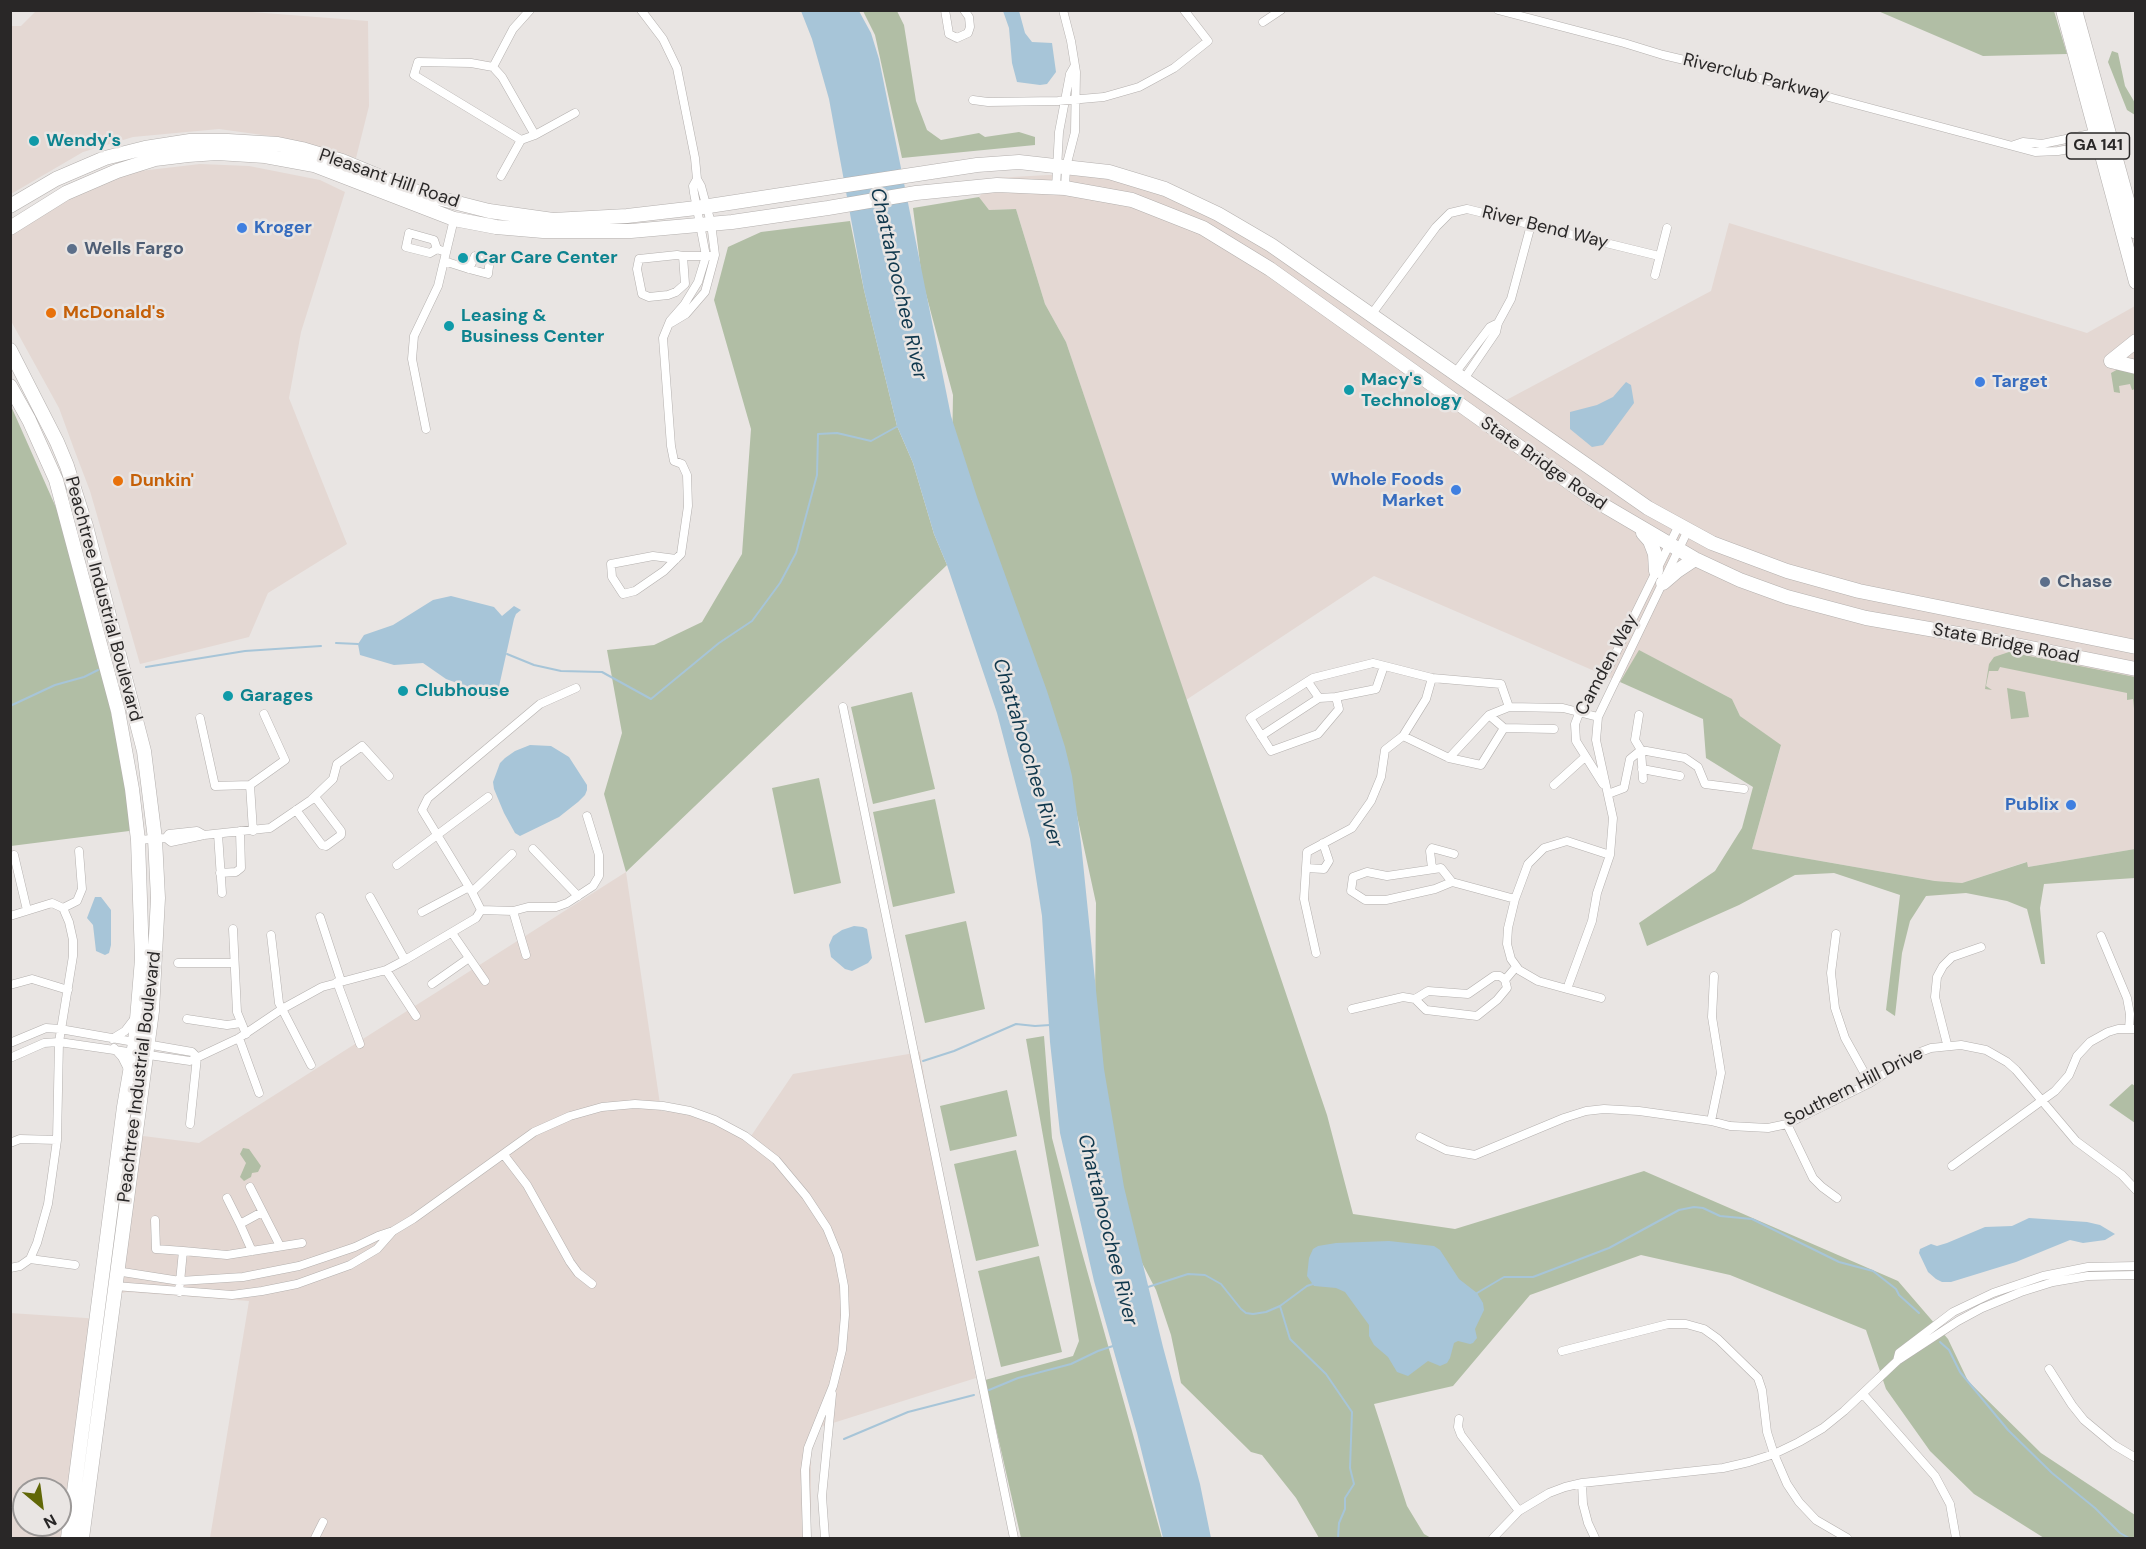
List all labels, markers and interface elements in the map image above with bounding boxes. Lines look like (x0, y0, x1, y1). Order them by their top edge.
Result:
street label: Riverclub Parkway (1681, 49, 1831, 107)
place label: Wendy's (46, 130, 121, 152)
road number: GA 141 (2066, 133, 2130, 159)
marker: Wendy's (27, 134, 41, 148)
street label: Pleasant Hill Road (316, 145, 462, 213)
water label: Chattahoochee River (864, 186, 932, 382)
street label: River Bend Way (1480, 202, 1610, 254)
place label: Kroger (254, 217, 312, 239)
marker: Kroger (235, 221, 249, 235)
place label: Wells Fargo (84, 238, 184, 260)
marker: Wells Fargo (65, 242, 79, 256)
place label: Car Care Center (475, 247, 618, 269)
marker: Car Care Center (456, 251, 470, 265)
place label: McDonald's (63, 302, 165, 324)
place label: Leasing & Business Center (461, 305, 604, 348)
marker: McDonald's (44, 306, 58, 320)
marker: Leasing & Business Center (442, 319, 456, 333)
place label: Macy's Technology (1361, 369, 1462, 412)
place label: Target (1992, 371, 2048, 393)
marker: Target (1973, 375, 1987, 389)
marker: Macy's Technology (1342, 383, 1356, 397)
street label: State Bridge Road (1476, 413, 1610, 515)
place label: Whole Foods Market (1331, 469, 1444, 512)
place label: Dunkin' (130, 470, 194, 492)
street label: Peachtree Industrial Boulevard (60, 474, 146, 724)
marker: Dunkin' (111, 474, 125, 488)
marker: Whole Foods Market (1449, 483, 1463, 497)
place label: Chase (2057, 571, 2112, 593)
marker: Chase (2038, 575, 2052, 589)
street label: Camden Way (1571, 611, 1643, 719)
street label: State Bridge Road (1931, 619, 2081, 669)
water label: Chattahoochee River (987, 656, 1067, 850)
place label: Clubhouse (415, 680, 510, 702)
marker: Clubhouse (396, 684, 410, 698)
place label: Garages (240, 685, 313, 707)
marker: Garages (221, 689, 235, 703)
place label: Publix (2005, 794, 2059, 816)
marker: Publix (2064, 798, 2078, 812)
street label: Peachtree Industrial Boulevard (114, 950, 166, 1204)
street label: Southern Hill Drive (1781, 1043, 1927, 1131)
water label: Chattahoochee River (1072, 1132, 1142, 1328)
north arrow (12, 1477, 72, 1537)
text: N (40, 1509, 60, 1533)

